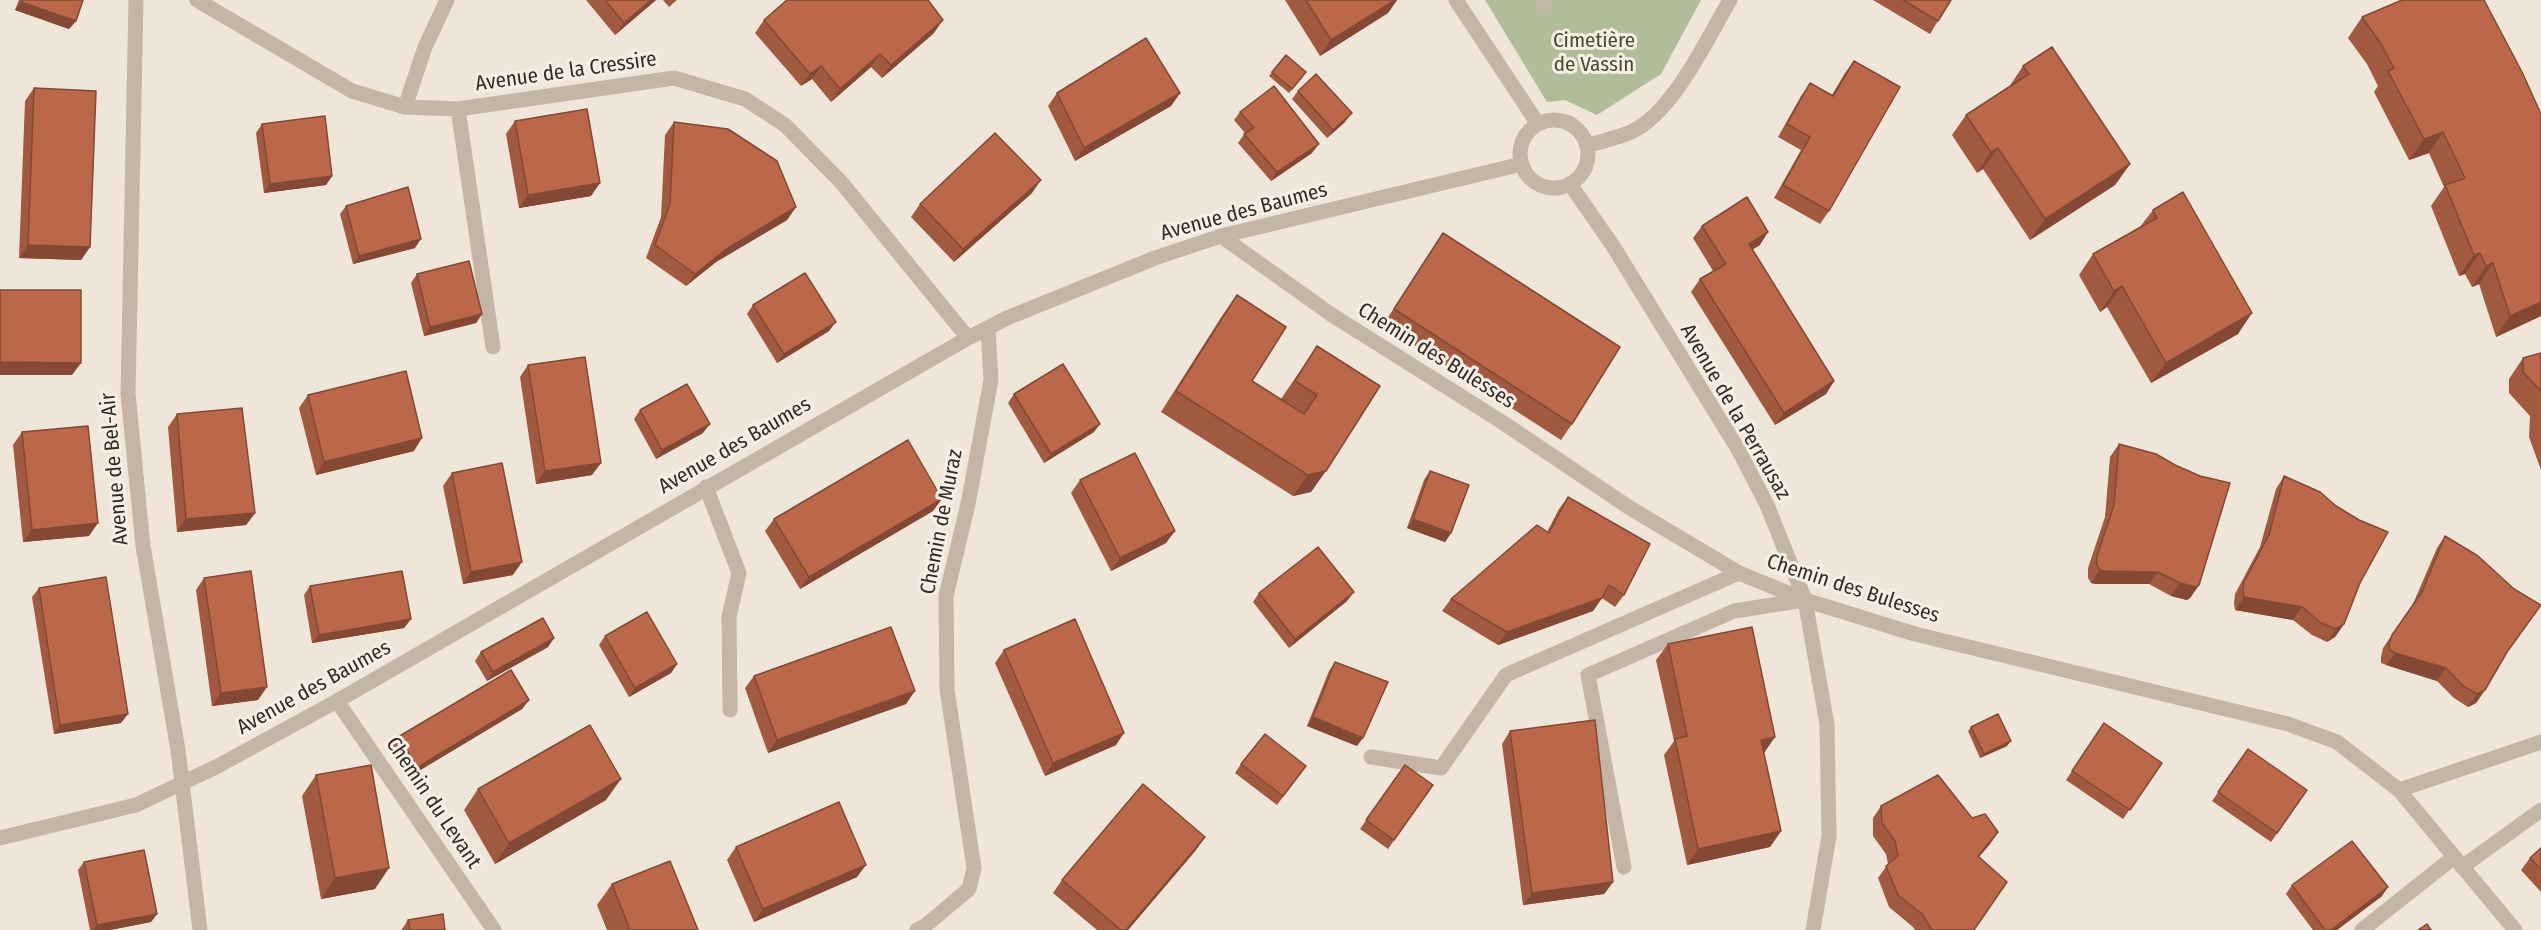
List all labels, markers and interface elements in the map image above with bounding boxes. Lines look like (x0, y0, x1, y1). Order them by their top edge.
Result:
park label: Cimetière de Vassin (1553, 28, 1635, 78)
street label: Avenue de la Cressire (474, 47, 658, 97)
street label: Avenue des Baumes (1158, 178, 1330, 246)
street label: Chemin des Bulesses (1353, 298, 1519, 414)
street label: Avenue de la Perrausaz (1674, 320, 1796, 504)
street label: Avenue de Bel-Air (96, 392, 134, 546)
street label: Avenue des Baumes (654, 392, 816, 500)
street label: Chemin de Muraz (916, 447, 968, 597)
street label: Chemin des Bulesses (1763, 549, 1943, 629)
street label: Avenue des Baumes (233, 635, 395, 741)
street label: Chemin du Levant (380, 733, 486, 873)

